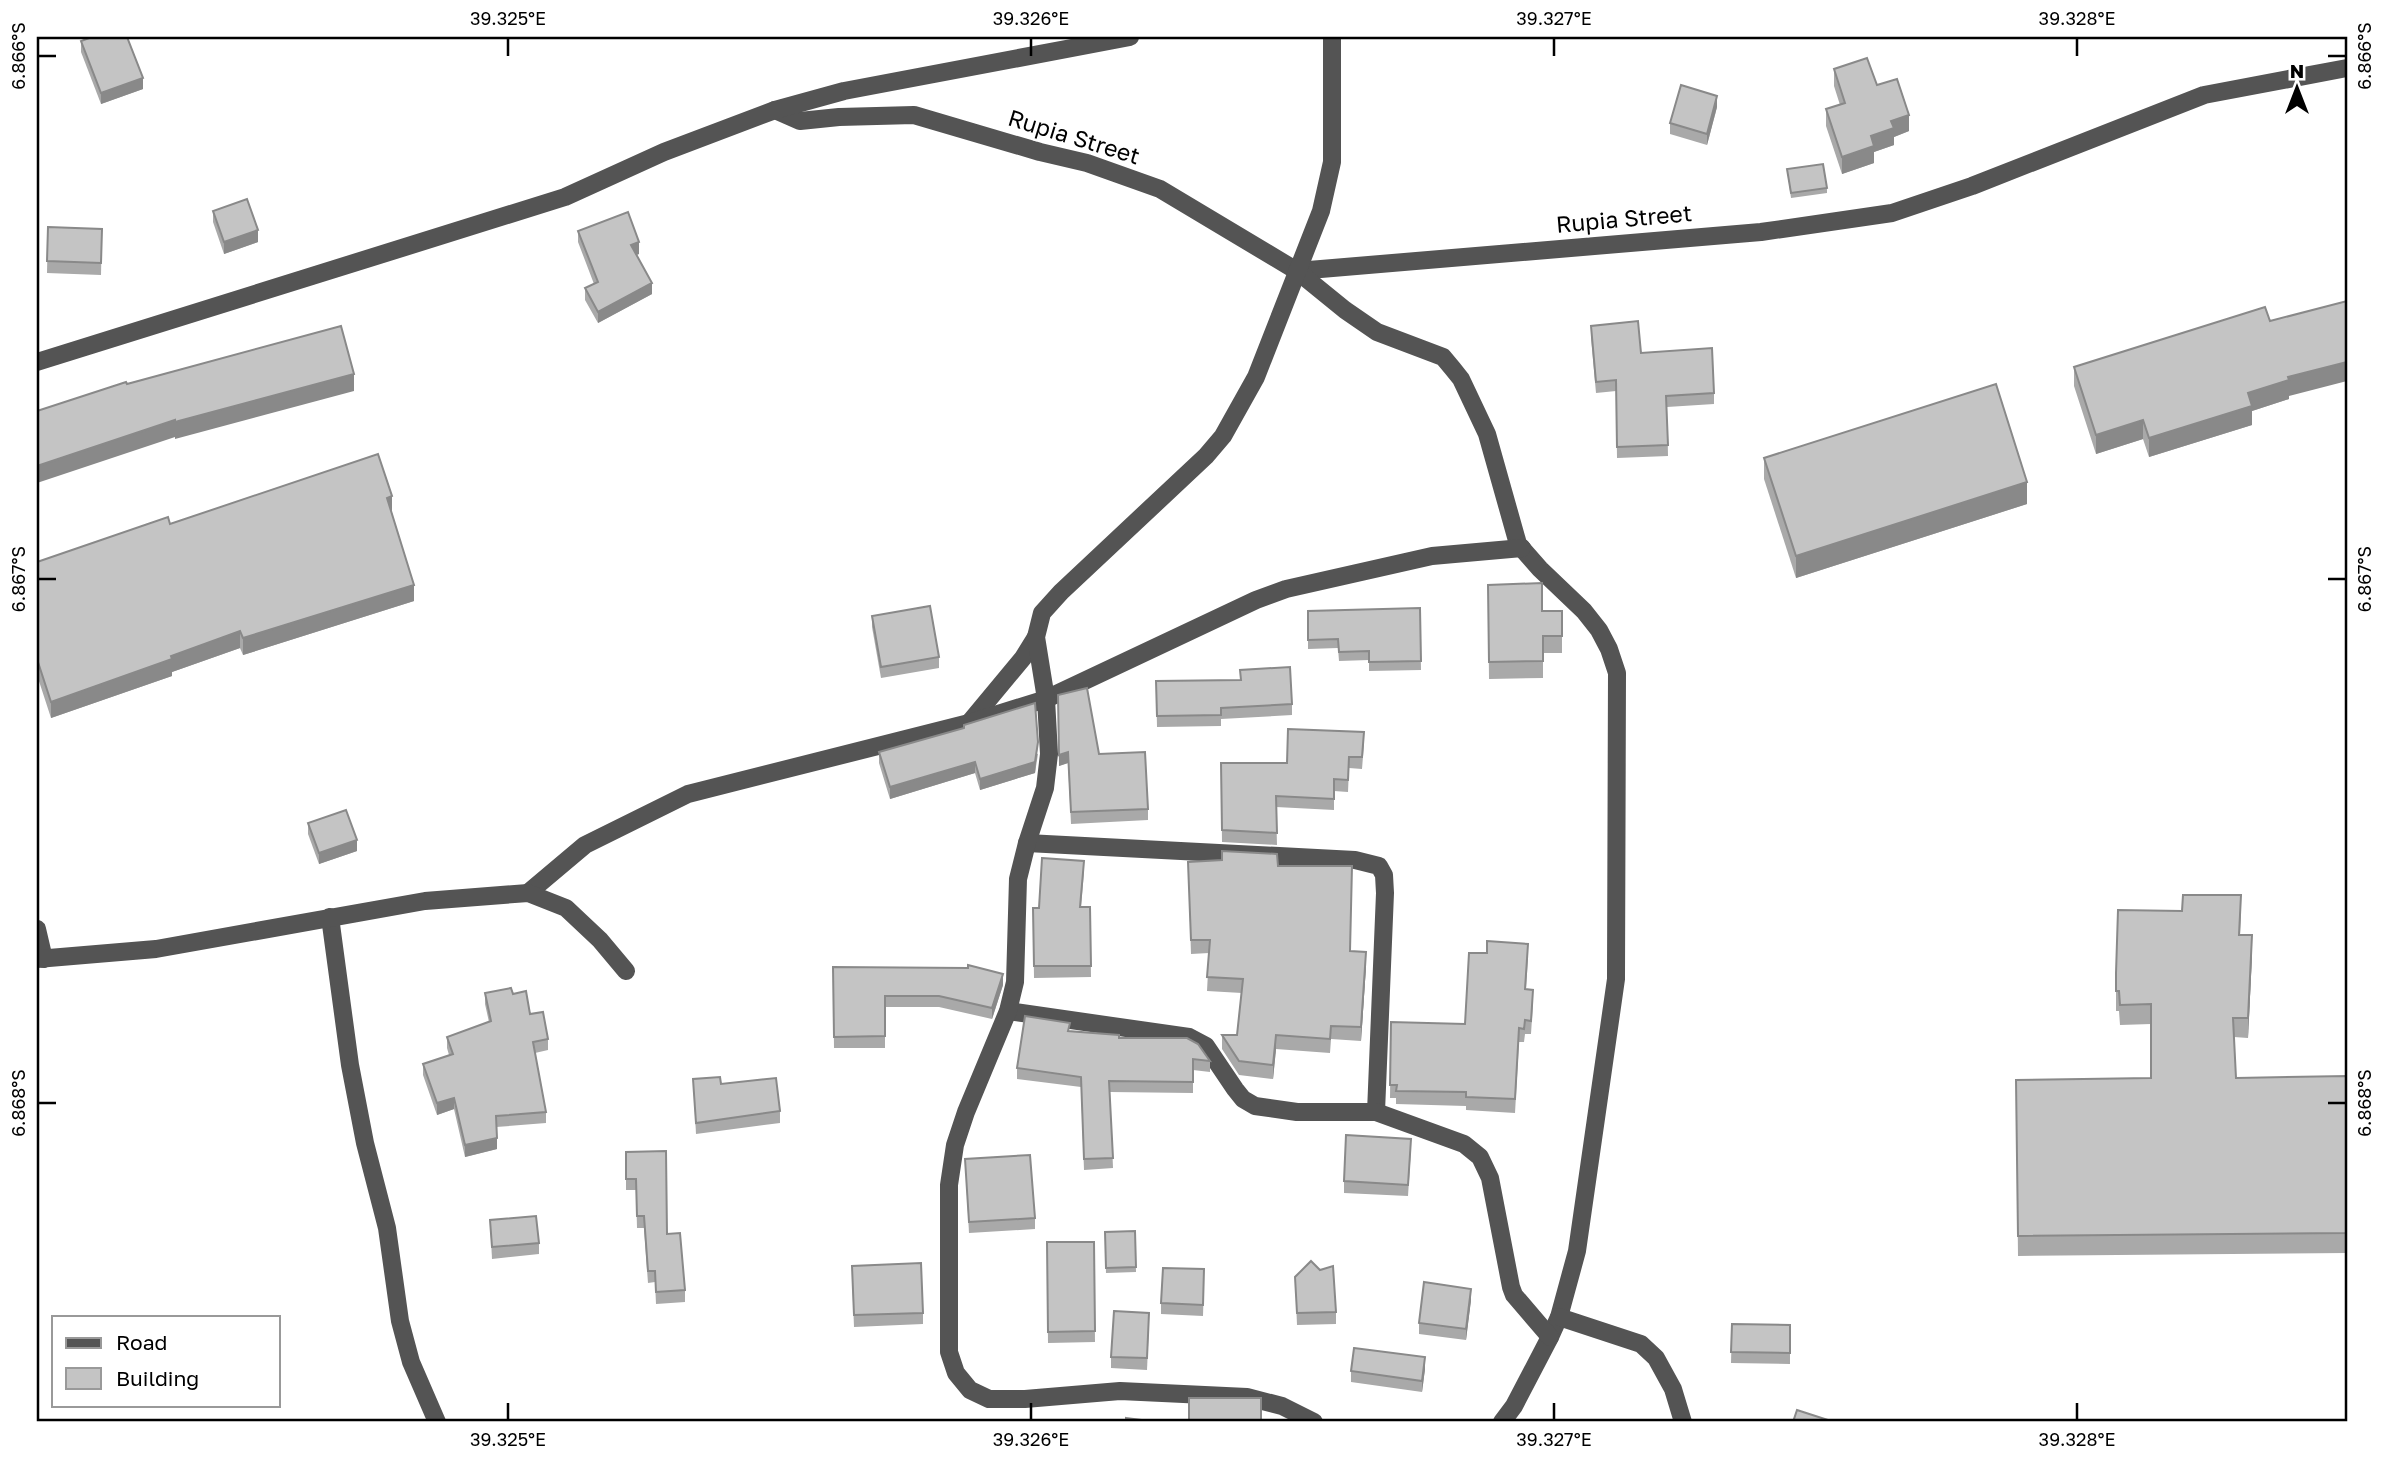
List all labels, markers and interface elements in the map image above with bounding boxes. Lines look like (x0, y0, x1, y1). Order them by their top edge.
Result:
text: 39.325°E (470, 7, 546, 29)
text: 39.326°E (993, 7, 1069, 29)
text: 39.327°E (1516, 7, 1592, 29)
text: 39.328°E (2039, 7, 2115, 29)
text: 6.866°S (7, 22, 29, 90)
text: 6.866°S (2353, 22, 2375, 90)
north arrow (2262, 52, 2332, 122)
text: N (2290, 59, 2304, 82)
street label: Rupia Street (1005, 103, 1144, 169)
street label: Rupia Street (1555, 198, 1693, 238)
text: 6.867°S (7, 546, 29, 612)
text: 6.867°S (2353, 546, 2375, 612)
text: 6.868°S (7, 1069, 29, 1137)
text: 6.868°S (2353, 1069, 2375, 1137)
legend (52, 1316, 280, 1406)
text: Road (116, 1329, 167, 1355)
text: Building (116, 1365, 199, 1391)
text: 39.325°E (470, 1428, 546, 1450)
text: 39.326°E (993, 1428, 1069, 1450)
text: 39.327°E (1516, 1428, 1592, 1450)
text: 39.328°E (2039, 1428, 2115, 1450)

